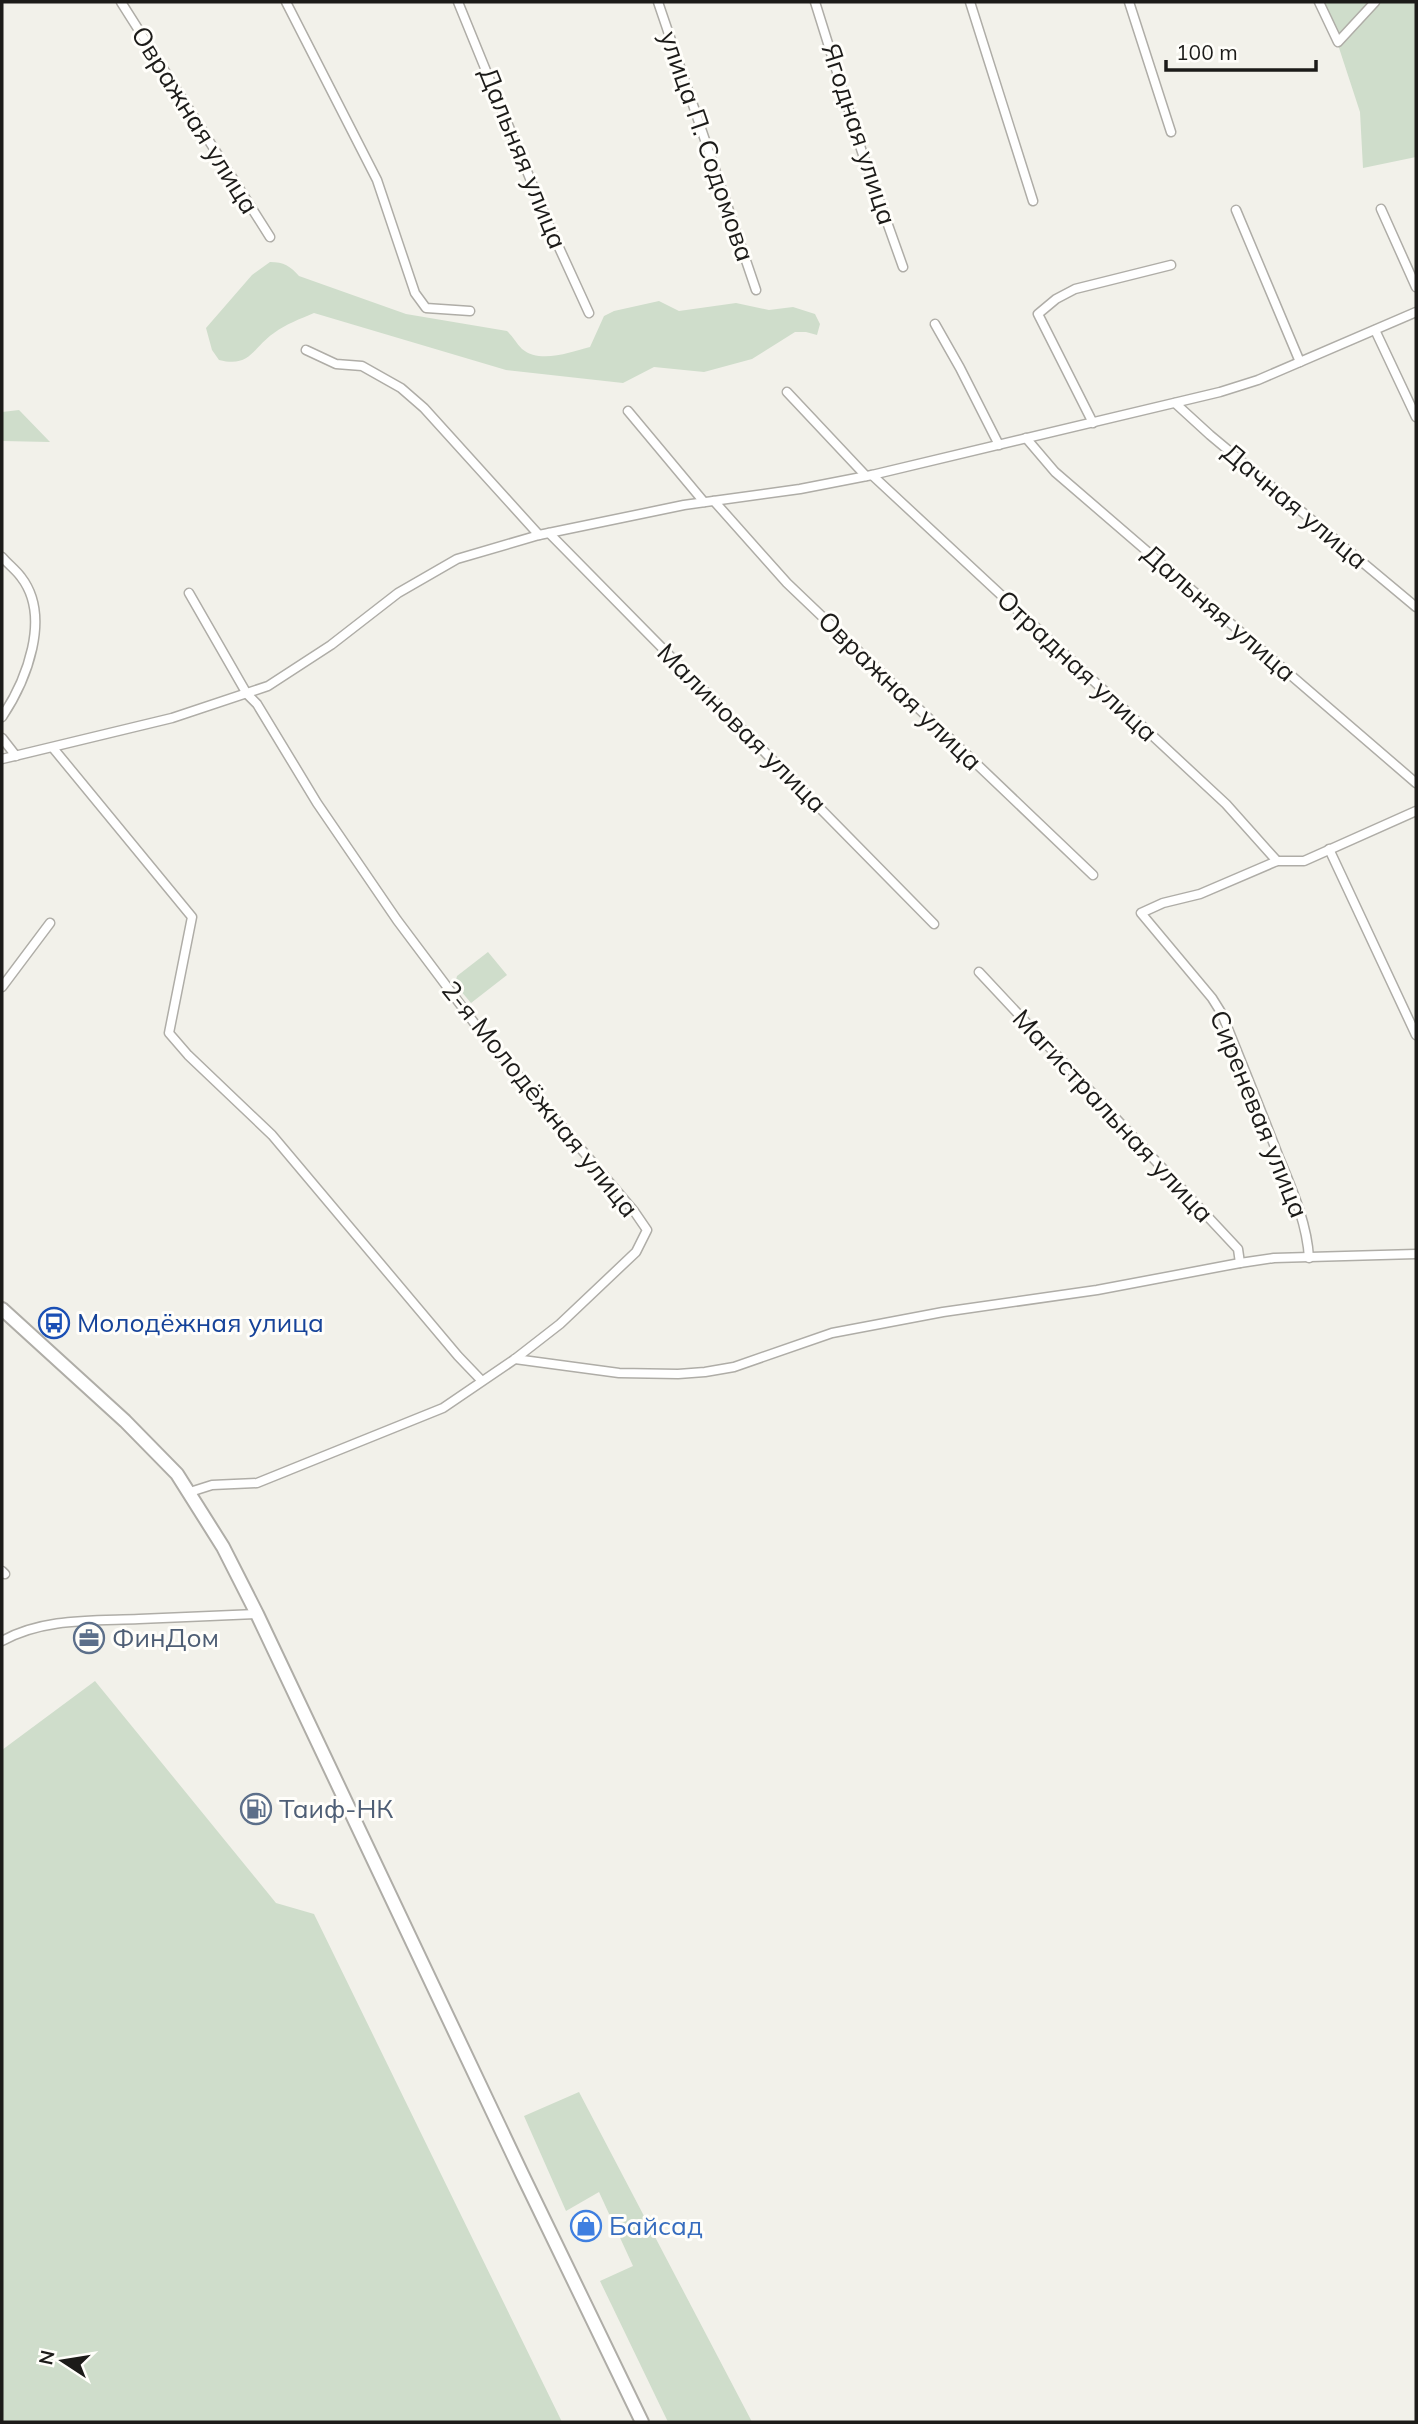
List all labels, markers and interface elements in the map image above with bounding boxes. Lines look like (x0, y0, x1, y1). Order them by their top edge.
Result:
street label: Овражная улица (124, 20, 267, 220)
street label: улица П. Содомова (653, 26, 762, 265)
scale bar (1166, 28, 1316, 72)
street label: Ягодная улица (815, 39, 904, 229)
text: 100 m (1176, 39, 1238, 65)
street label: Дальняя улица (472, 62, 575, 253)
street label: Дачная улица (1216, 435, 1375, 576)
street label: Дальняя улица (1136, 537, 1303, 688)
street label: Отрадная улица (990, 583, 1165, 749)
street label: Овражная улица (811, 604, 989, 777)
street label: Малиновая улица (651, 636, 834, 819)
street label: 2-я Молодёжная улица (435, 974, 646, 1224)
street label: Магистральная улица (1006, 1002, 1221, 1229)
street label: Сиреневая улица (1203, 1005, 1316, 1222)
bus stop icon: Молодёжная улица (37, 1306, 71, 1340)
place label: Молодёжная улица (77, 1306, 324, 1339)
office icon: ФинДом (72, 1621, 106, 1655)
place label: ФинДом (112, 1621, 219, 1654)
fuel station icon: Таиф-НК (239, 1792, 273, 1826)
place label: Таиф-НК (279, 1792, 393, 1825)
shop icon: Байсад (569, 2209, 603, 2243)
place label: Байсад (609, 2209, 703, 2242)
north arrow (28, 2326, 98, 2396)
text: N (33, 2348, 60, 2367)

